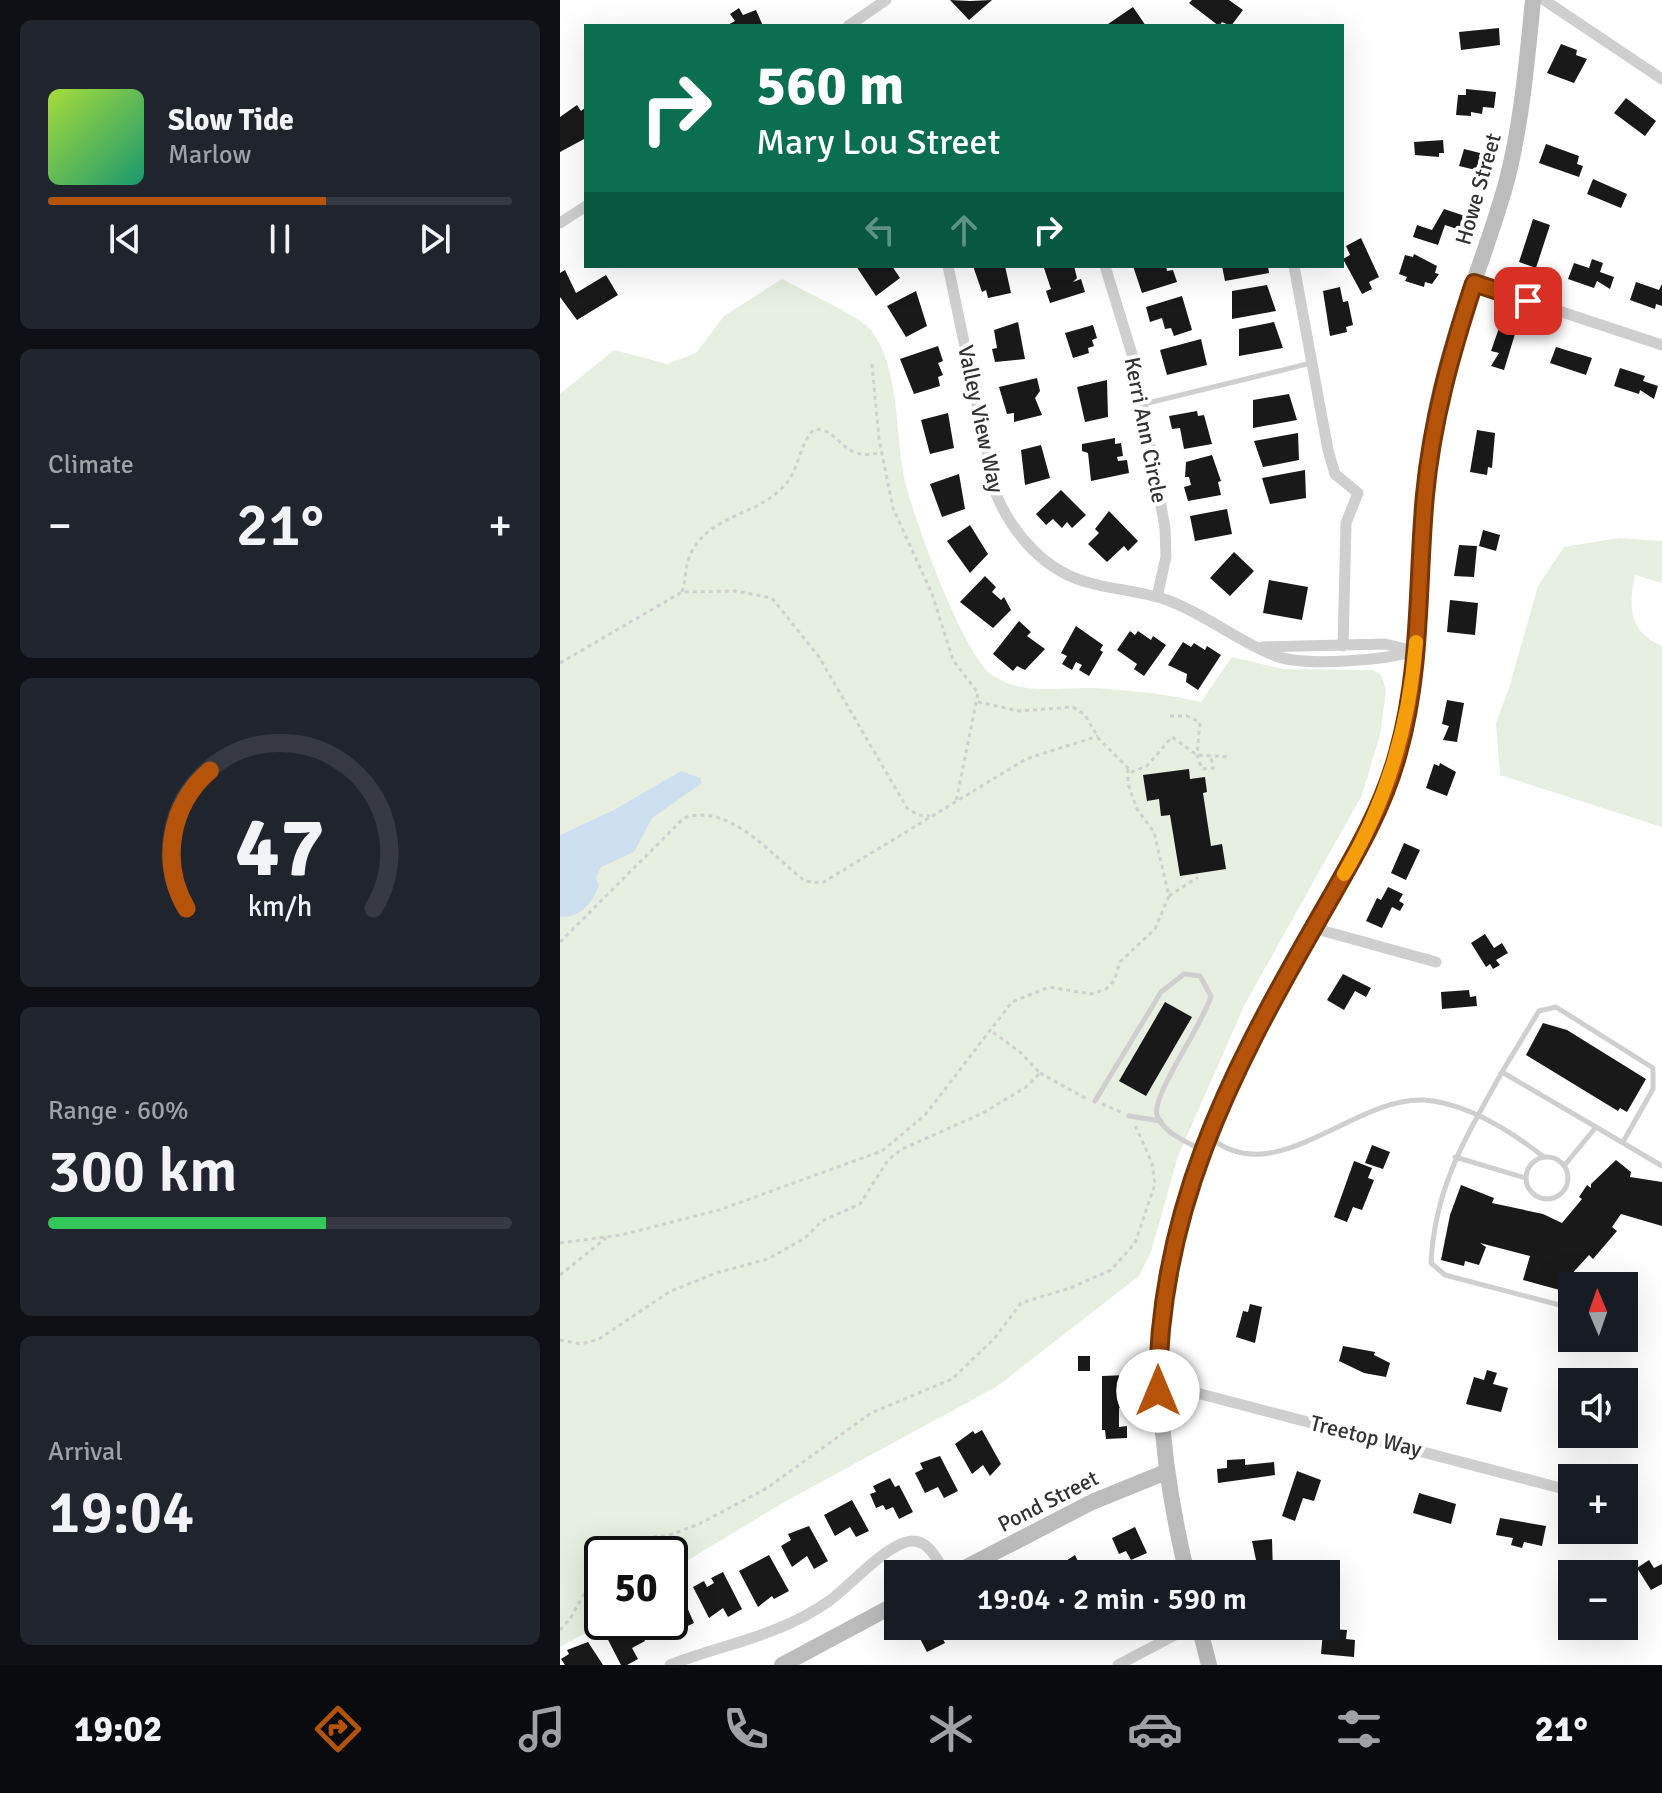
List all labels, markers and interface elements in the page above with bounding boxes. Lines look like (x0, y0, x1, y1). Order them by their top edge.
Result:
text: 560 m (756, 51, 904, 120)
icon: right (624, 56, 728, 160)
text: Slow Tide (168, 102, 294, 139)
text: Mary Lou Street (756, 120, 1000, 165)
street label: Howe Street (1449, 130, 1507, 248)
text: Marlow (168, 139, 251, 171)
icon: left (858, 208, 902, 252)
icon: ahead (942, 208, 986, 252)
icon: right (1026, 208, 1070, 252)
icon: previous (103, 217, 147, 261)
icon: pause (258, 217, 302, 261)
icon: next (413, 217, 457, 261)
pin (1494, 267, 1562, 335)
icon: arrive (1506, 279, 1550, 323)
street label: Valley View Way (952, 343, 1010, 496)
street label: Kerri Ann Circle (1119, 355, 1173, 505)
text: Climate (48, 449, 134, 481)
text: 21° (236, 489, 324, 563)
text: − (48, 499, 72, 553)
text: + (488, 499, 512, 553)
text: 47 (235, 796, 325, 898)
text: km/h (248, 889, 312, 924)
text: Range · 60% (48, 1095, 189, 1127)
text: 300 km (48, 1135, 237, 1209)
north arrow (1558, 1272, 1638, 1352)
map controls (1558, 1272, 1638, 1640)
position arrow (1116, 1349, 1200, 1433)
button: sound (1558, 1368, 1638, 1448)
street label: Treetop Way (1307, 1409, 1425, 1463)
text: Arrival (48, 1436, 123, 1468)
street label: Pond Street (993, 1464, 1103, 1538)
button: + (1558, 1464, 1638, 1544)
text: 19:04 (48, 1476, 195, 1550)
speed limit sign: 50 (584, 1536, 688, 1640)
button: − (1558, 1560, 1638, 1640)
text: 19:04 · 2 min · 590 m (977, 1581, 1247, 1618)
icon: directions (310, 1701, 366, 1757)
icon: music (514, 1701, 570, 1757)
icon: phone (718, 1701, 774, 1757)
icon: climate (923, 1701, 979, 1757)
icon: car (1127, 1701, 1183, 1757)
icon: filters (1331, 1701, 1387, 1757)
text: 19:02 (74, 1707, 162, 1752)
text: 21° (1535, 1707, 1588, 1752)

